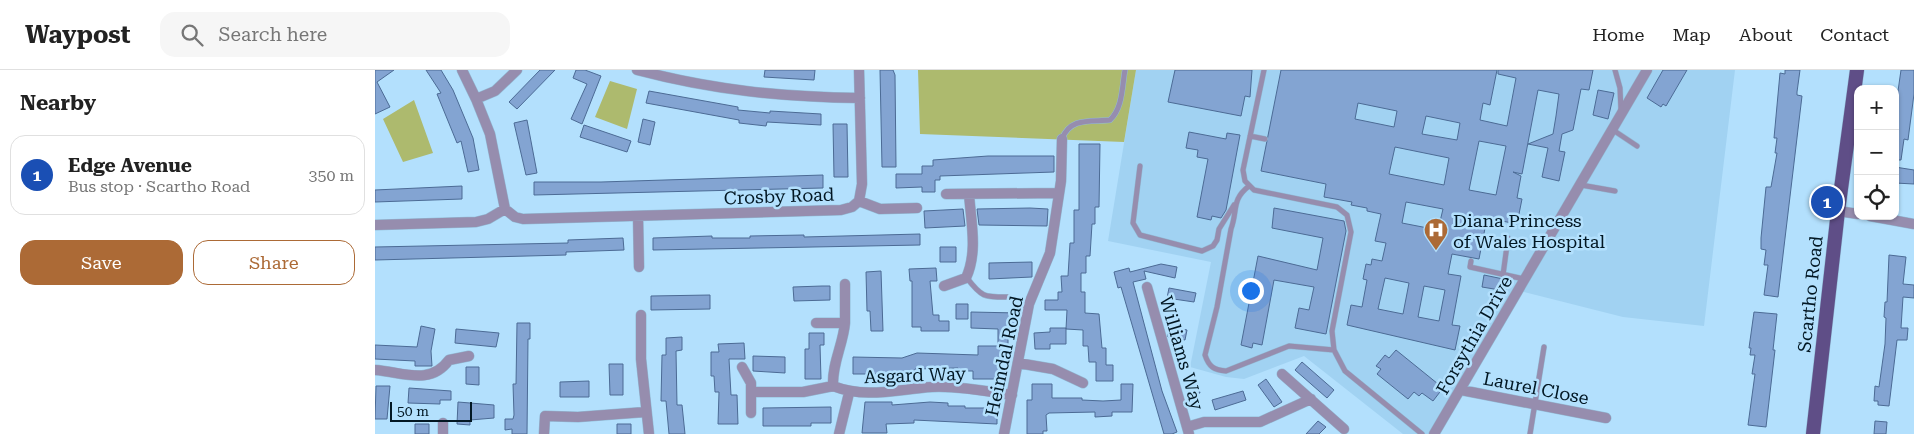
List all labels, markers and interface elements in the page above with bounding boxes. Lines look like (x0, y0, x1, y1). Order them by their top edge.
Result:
search box (160, 12, 510, 57)
text: Waypost (25, 21, 130, 49)
icon: search (178, 21, 206, 49)
text: Search here (218, 23, 327, 46)
text: Home (1592, 24, 1644, 45)
text: Map (1672, 24, 1711, 45)
text: About (1739, 24, 1792, 45)
text: Contact (1820, 24, 1889, 45)
map controls (1854, 85, 1899, 220)
button: + (1854, 85, 1899, 130)
text: Nearby (20, 91, 96, 115)
button: − (1854, 130, 1899, 175)
text: Edge Avenue (68, 154, 192, 177)
text: 1 (33, 166, 41, 185)
text: 350 m (308, 166, 354, 185)
button: locate (1854, 175, 1899, 220)
text: Bus stop · Scartho Road (68, 177, 250, 196)
pin: 1 (1811, 183, 1843, 221)
street label: Crosby Road (723, 184, 835, 208)
place label: Diana Princess of Wales Hospital (1453, 210, 1605, 252)
hospital icon: Diana Princess of Wales Hospital (1423, 217, 1449, 251)
street label: Scartho Road (1793, 234, 1827, 353)
button: Save (20, 240, 183, 285)
button: Share (193, 240, 355, 285)
street label: Forsythia Drive (1432, 272, 1516, 398)
your location (1238, 278, 1264, 304)
street label: Heimdal Road (981, 293, 1027, 418)
street label: Williams Way (1156, 294, 1208, 413)
street label: Asgard Way (864, 363, 967, 387)
street label: Laurel Close (1481, 367, 1591, 409)
scale bar (390, 399, 473, 422)
text: 50 m (397, 403, 429, 419)

